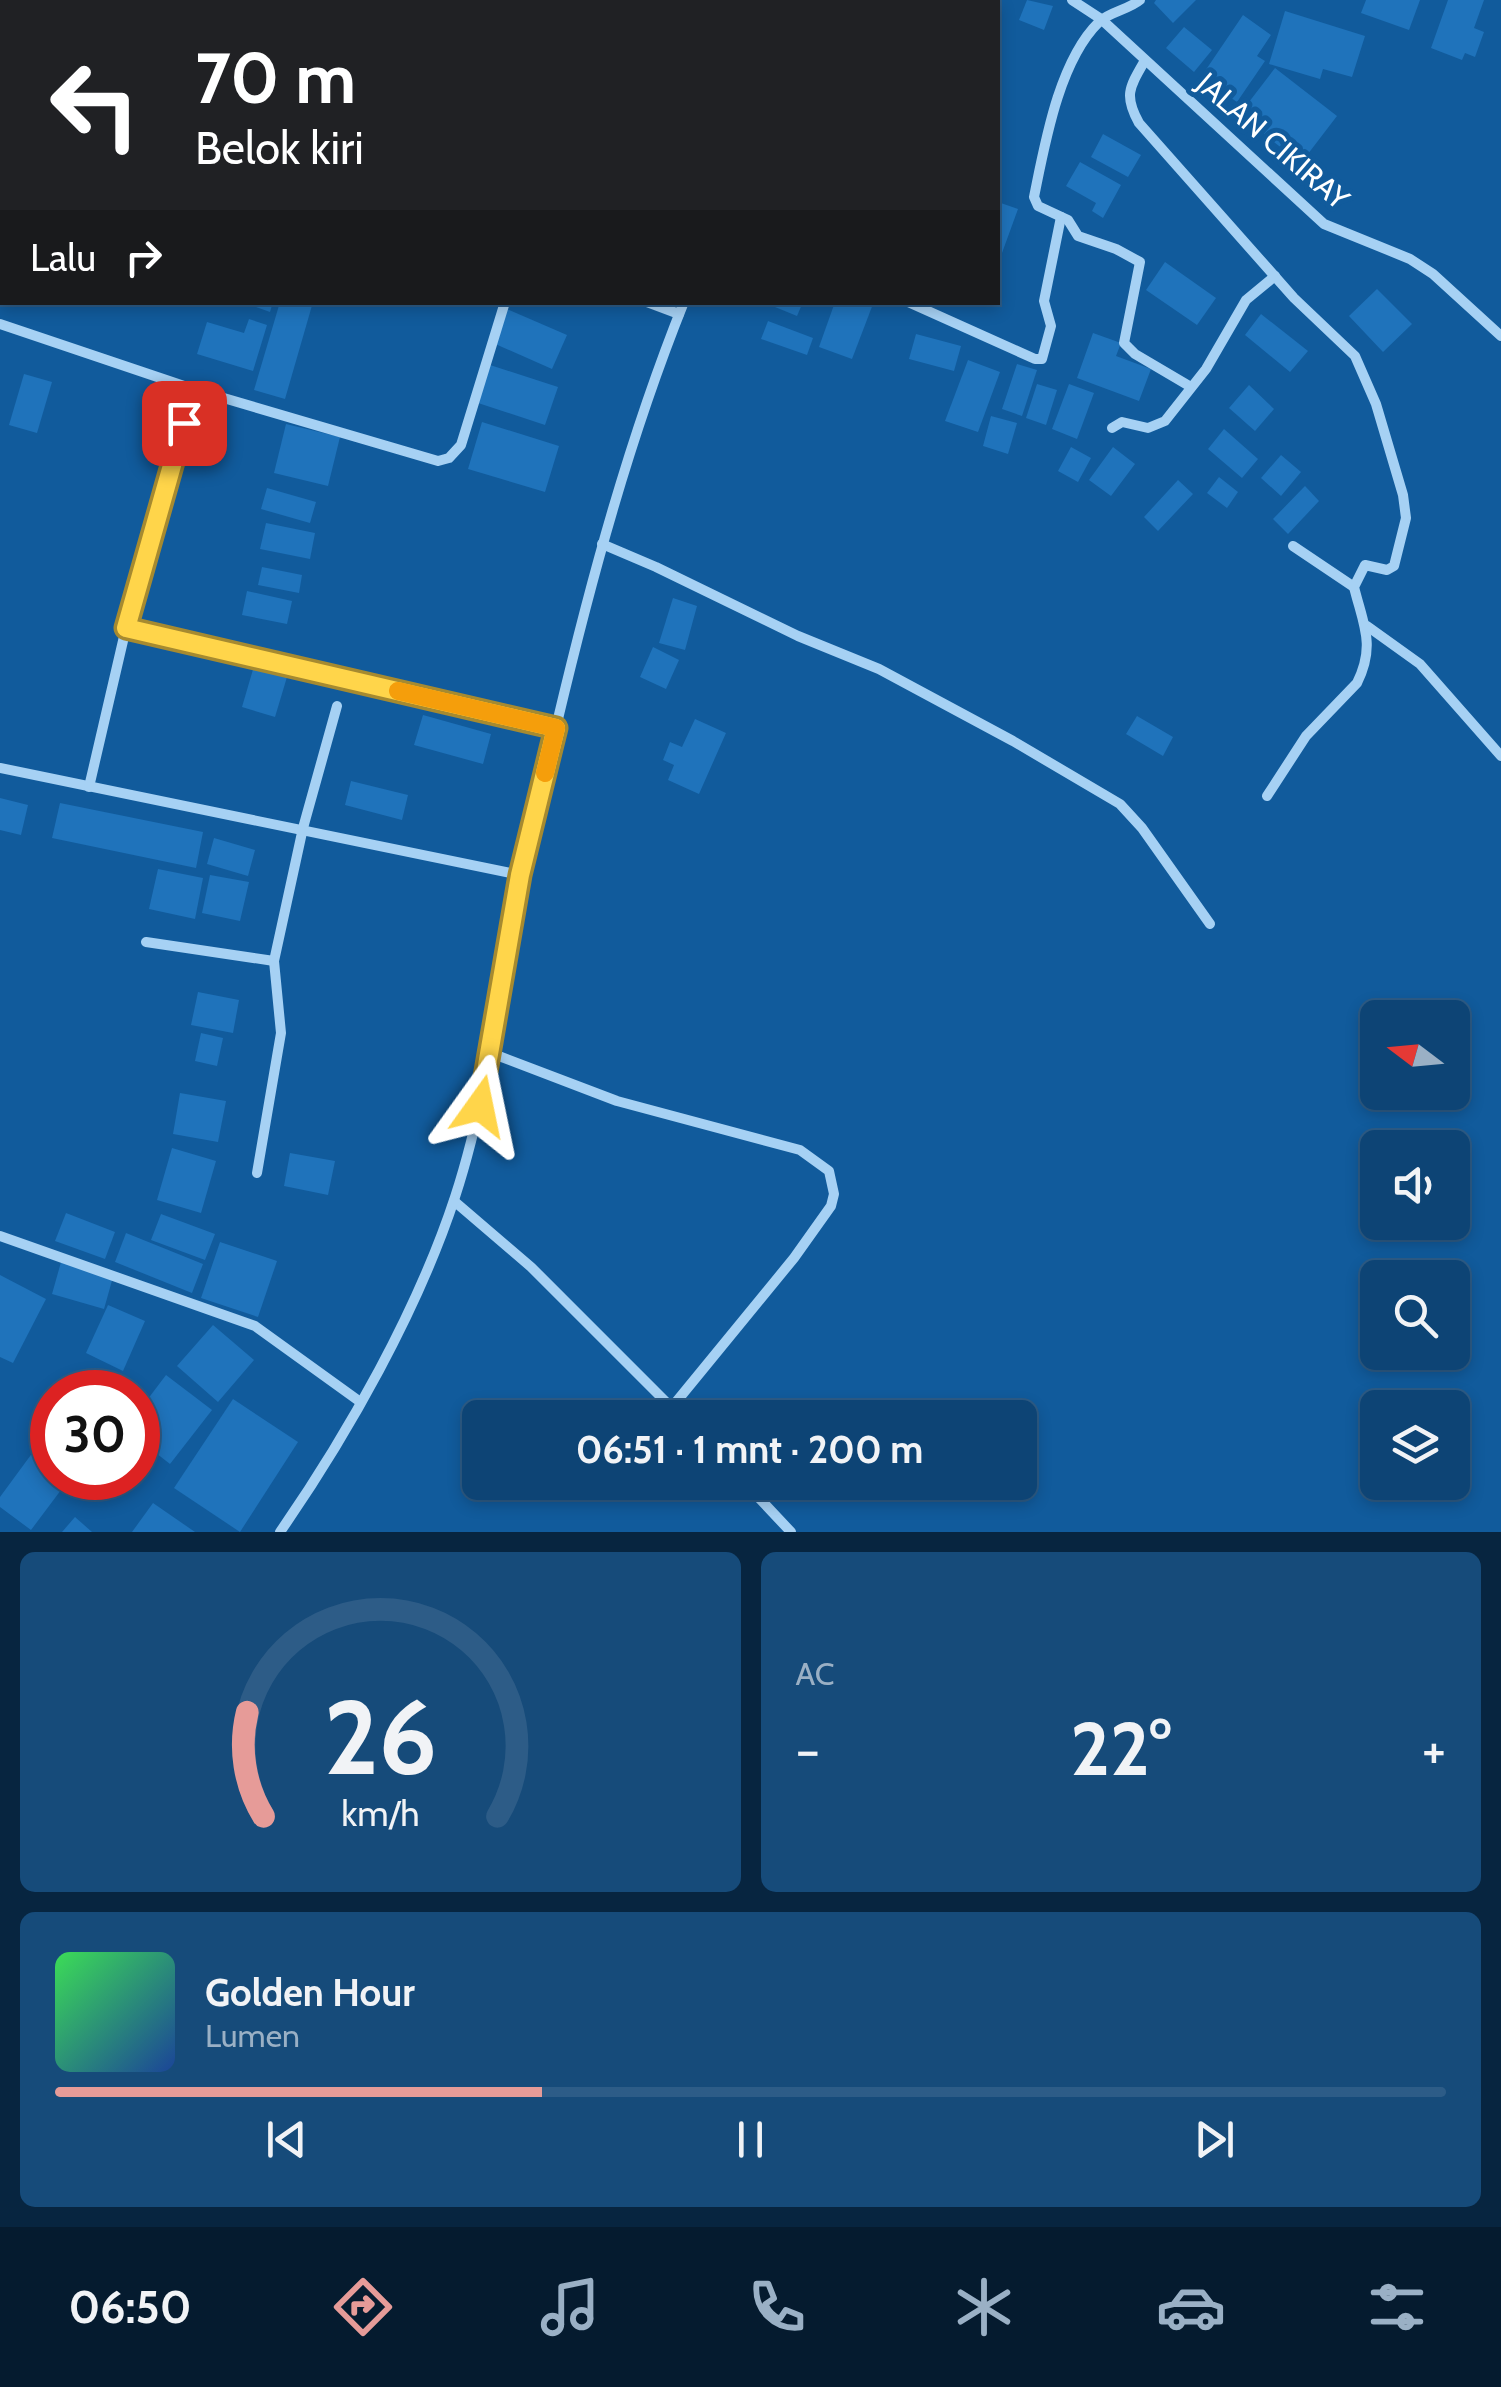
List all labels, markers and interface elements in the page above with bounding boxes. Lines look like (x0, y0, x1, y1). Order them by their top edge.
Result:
text: 70 m (195, 35, 356, 121)
icon: left (30, 40, 160, 170)
street label: JALAN CIKIRAY (1188, 64, 1358, 218)
text: Belok kiri (195, 121, 364, 175)
icon: right (116, 230, 171, 285)
text: Lalu (30, 234, 96, 281)
pin (142, 381, 227, 466)
icon: arrive (157, 396, 212, 451)
north arrow (1360, 1000, 1470, 1110)
map controls (1360, 1000, 1470, 1500)
position arrow (428, 1054, 532, 1158)
button: sound (1360, 1130, 1470, 1240)
button: search (1360, 1260, 1470, 1370)
speed limit sign: 30 (30, 1370, 160, 1500)
button: layers (1360, 1390, 1470, 1500)
text: 06:51 · 1 mnt · 200 m (576, 1426, 923, 1473)
text: AC (796, 1654, 835, 1693)
text: 26 (324, 1674, 437, 1800)
text: 22° (1070, 1703, 1171, 1794)
text: − (796, 1716, 820, 1783)
text: + (1422, 1716, 1446, 1783)
text: km/h (341, 1792, 419, 1835)
text: Golden Hour (205, 1969, 415, 2016)
text: Lumen (205, 2016, 300, 2055)
icon: previous (259, 2112, 314, 2167)
icon: pause (723, 2112, 778, 2167)
icon: next (1187, 2112, 1242, 2167)
icon: directions (328, 2272, 398, 2342)
icon: music (535, 2272, 605, 2342)
icon: phone (742, 2272, 812, 2342)
icon: climate (949, 2272, 1019, 2342)
icon: car (1156, 2272, 1226, 2342)
icon: filters (1362, 2272, 1432, 2342)
text: 06:50 (68, 2280, 191, 2334)

